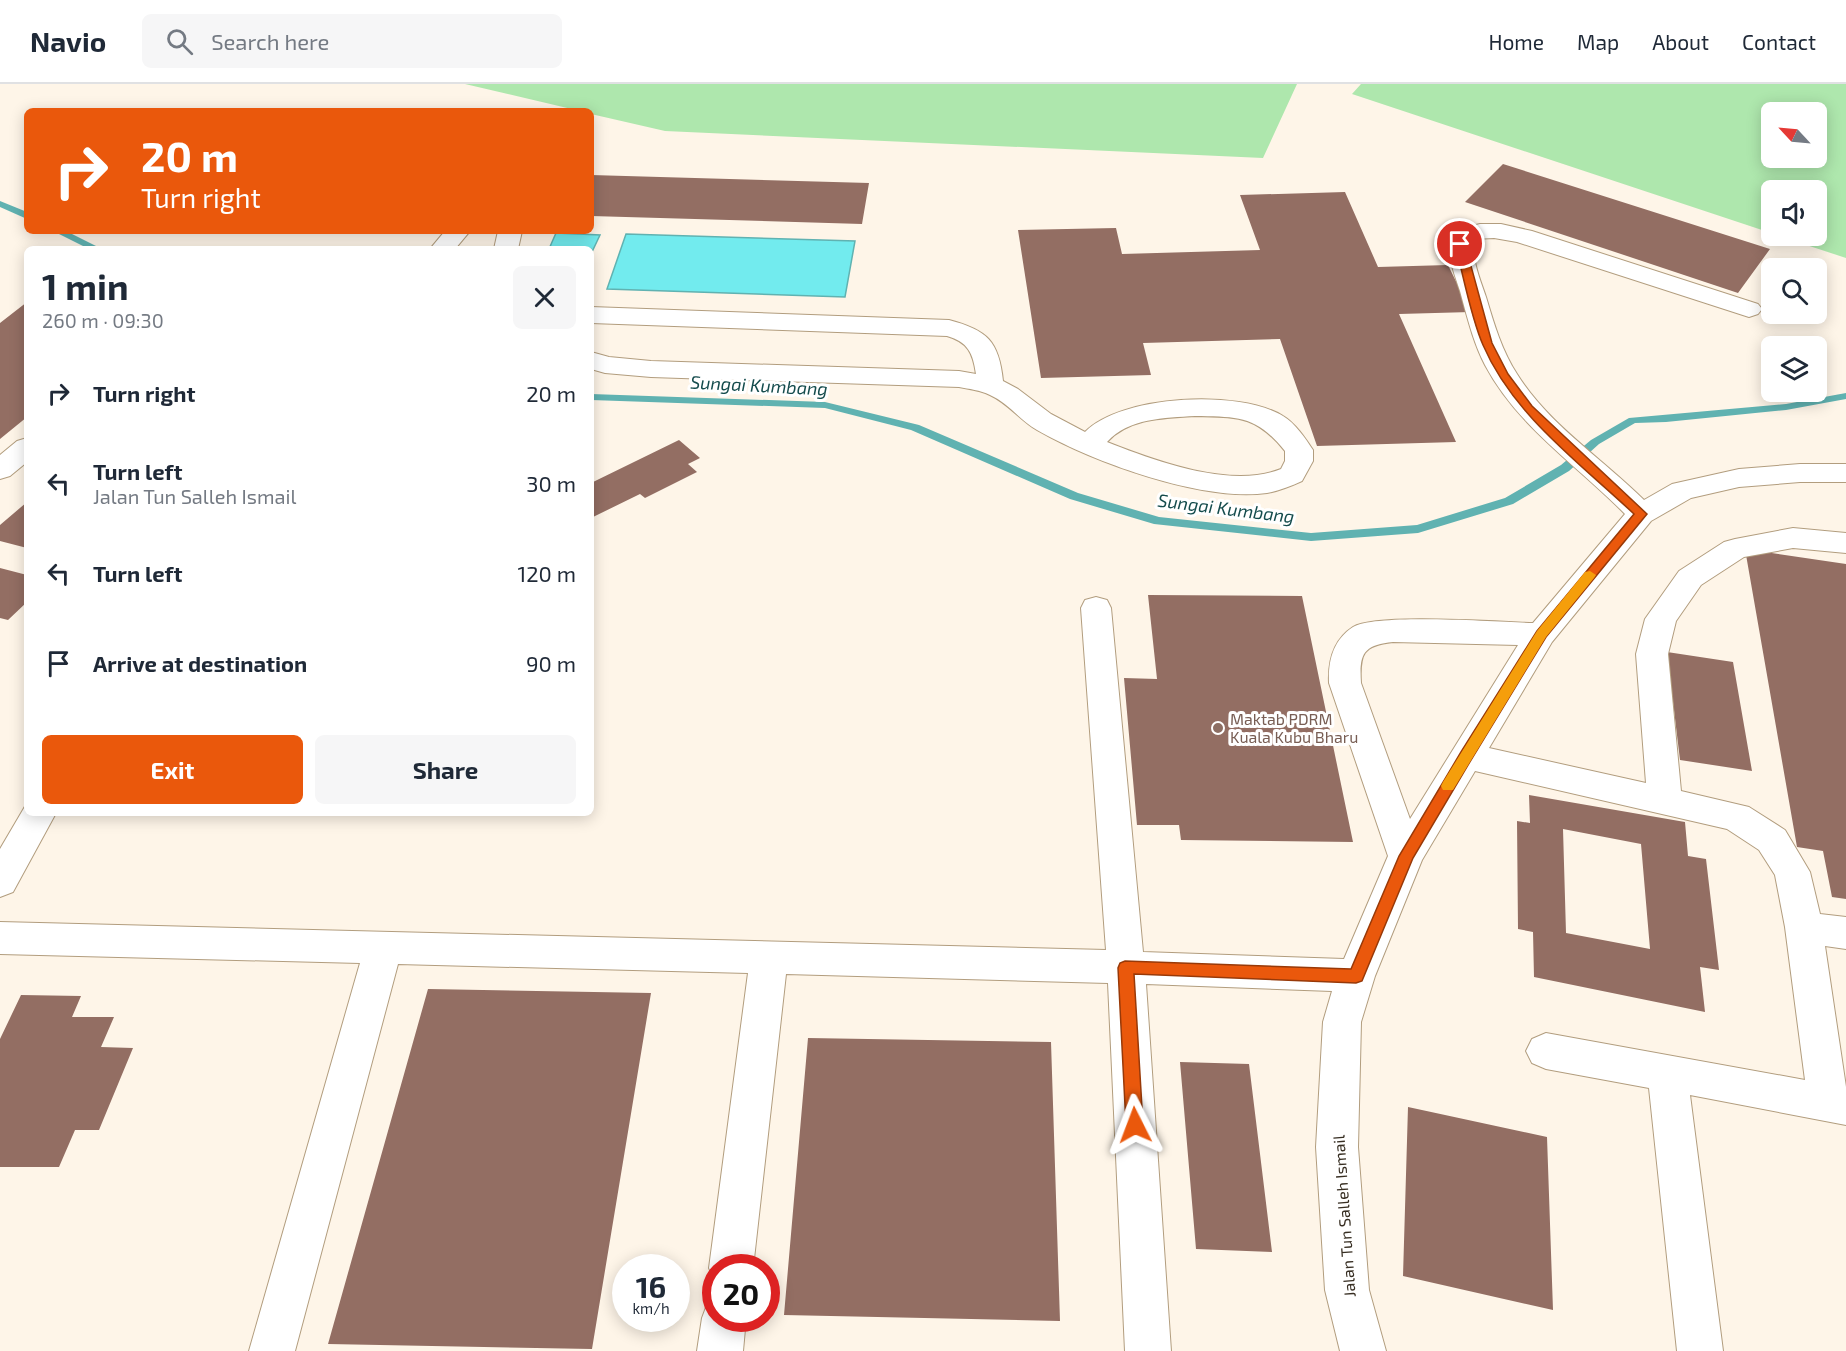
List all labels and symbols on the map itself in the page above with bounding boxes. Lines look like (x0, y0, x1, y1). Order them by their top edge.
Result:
north arrow (1761, 102, 1827, 168)
pin (1434, 218, 1485, 269)
water label: Sungai Kumbang (690, 370, 828, 400)
water label: Sungai Kumbang (1156, 489, 1296, 527)
place label: Maktab PDRM Kuala Kubu Bharu (1230, 709, 1358, 746)
marker: Maktab PDRM Kuala Kubu Bharu (1211, 721, 1225, 735)
position arrow (1103, 1093, 1167, 1157)
street label: Jalan Tun Salleh Ismail (1328, 1134, 1359, 1298)
speed limit sign: 20 (702, 1254, 780, 1332)

